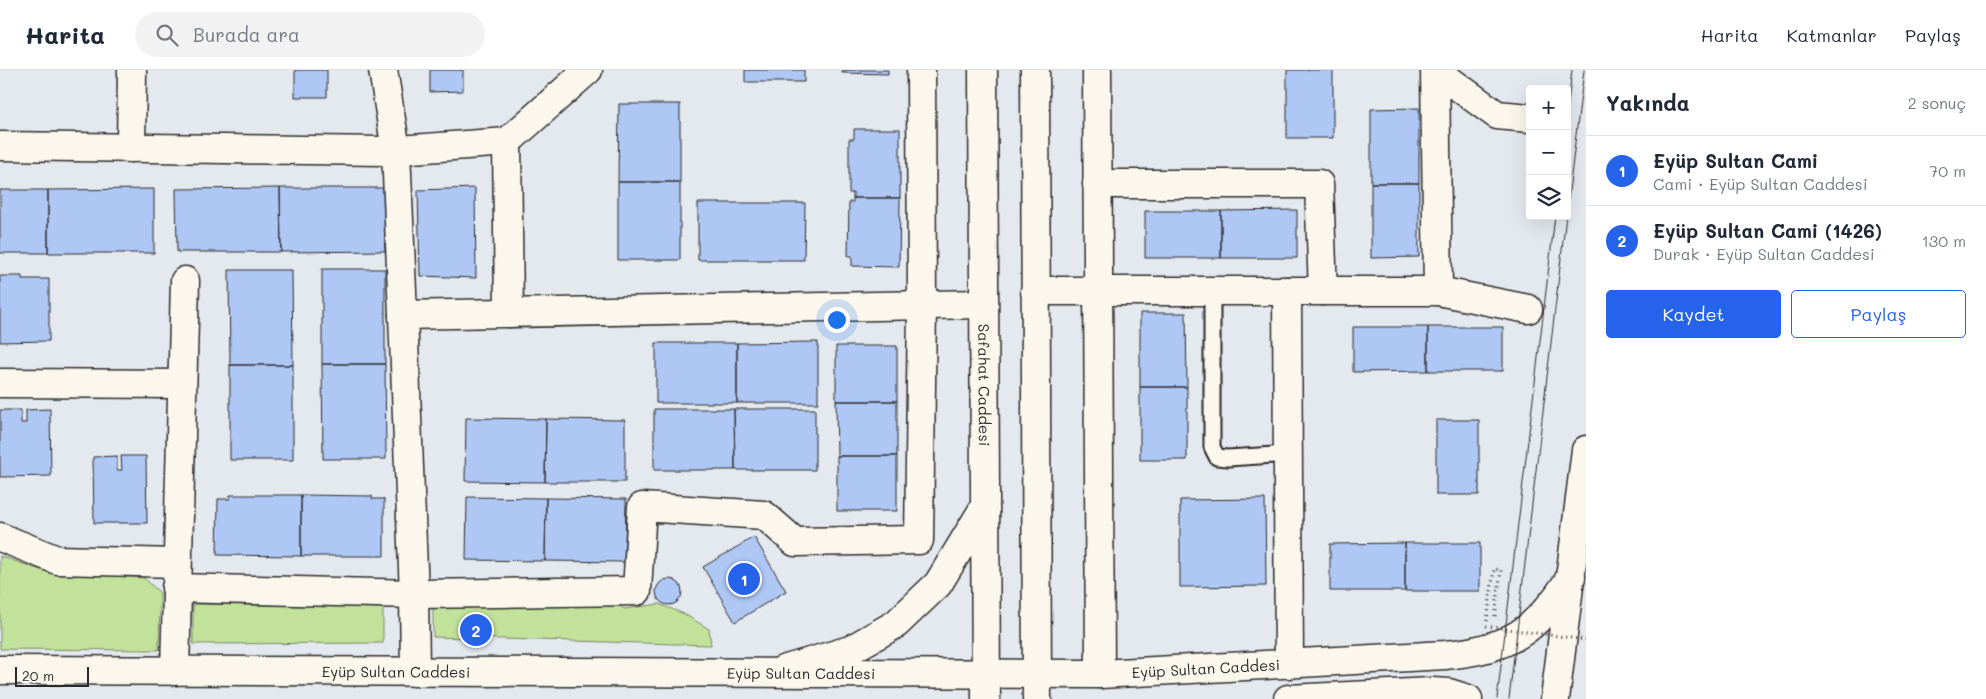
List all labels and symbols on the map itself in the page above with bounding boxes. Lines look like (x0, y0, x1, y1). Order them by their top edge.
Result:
your location (824, 307, 850, 333)
street label: Safahat Caddesi (974, 324, 995, 446)
pin: 1 (728, 560, 760, 598)
pin: 2 (460, 611, 492, 649)
street label: Eyüp Sultan Caddesi (1131, 654, 1281, 682)
street label: Eyüp Sultan Caddesi (322, 661, 470, 682)
street label: Eyüp Sultan Caddesi (727, 663, 875, 683)
scale bar (15, 664, 89, 687)

